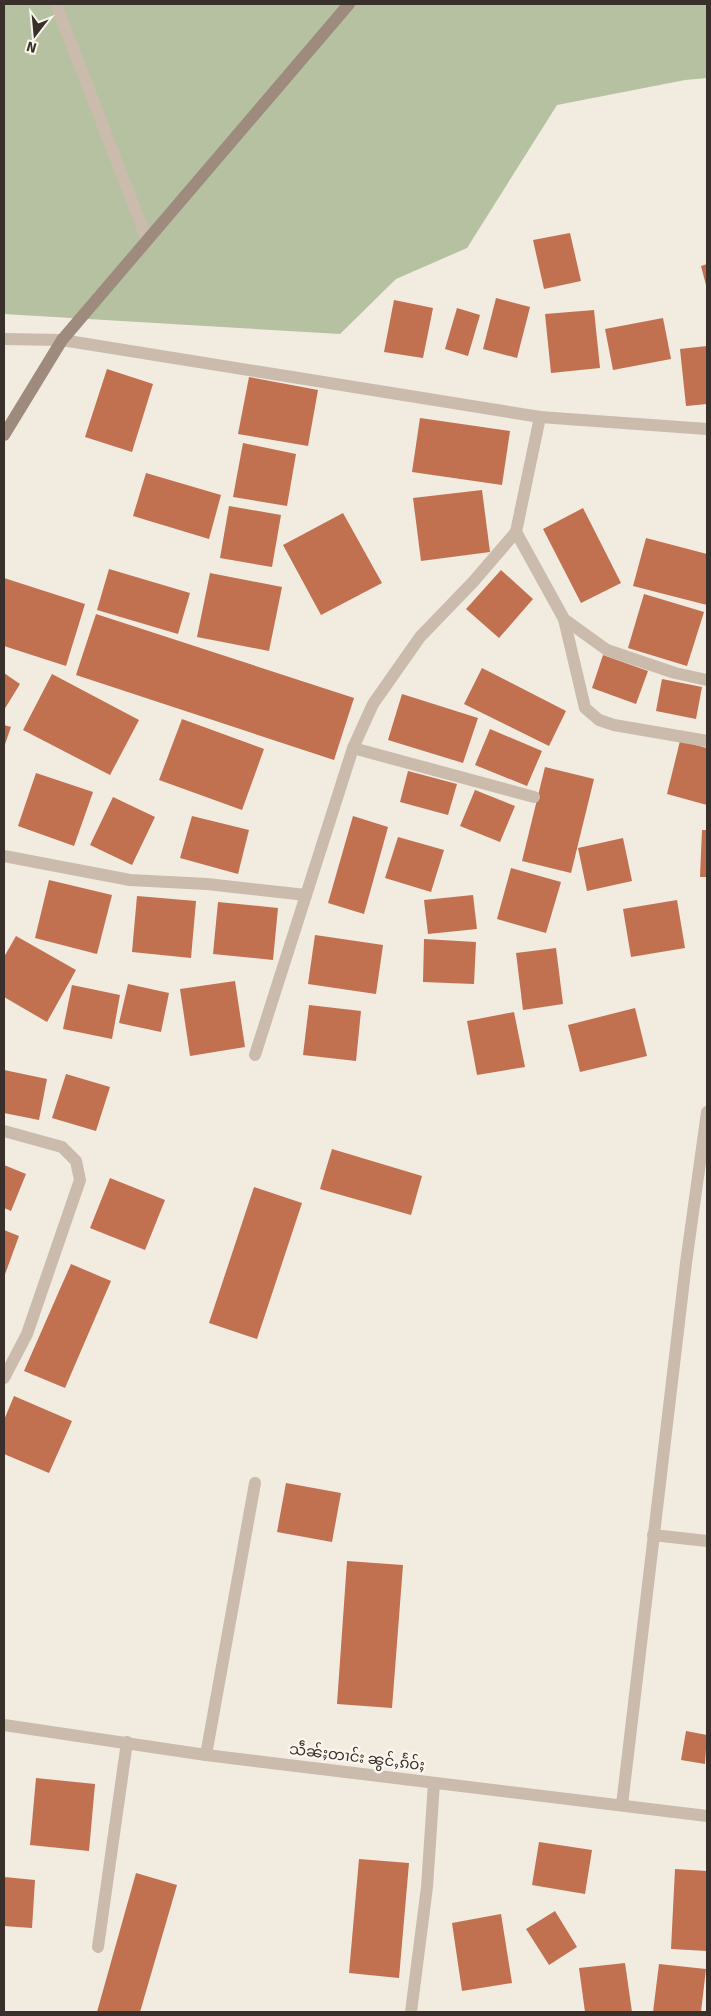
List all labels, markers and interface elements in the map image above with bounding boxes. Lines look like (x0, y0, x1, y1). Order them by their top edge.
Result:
north arrow (10, 10, 60, 60)
text: N (25, 38, 39, 57)
street label: သဵၼ်ႈတၢင်း ၼွင်ႇၵႅဝ်ႈ (288, 1739, 426, 1776)

